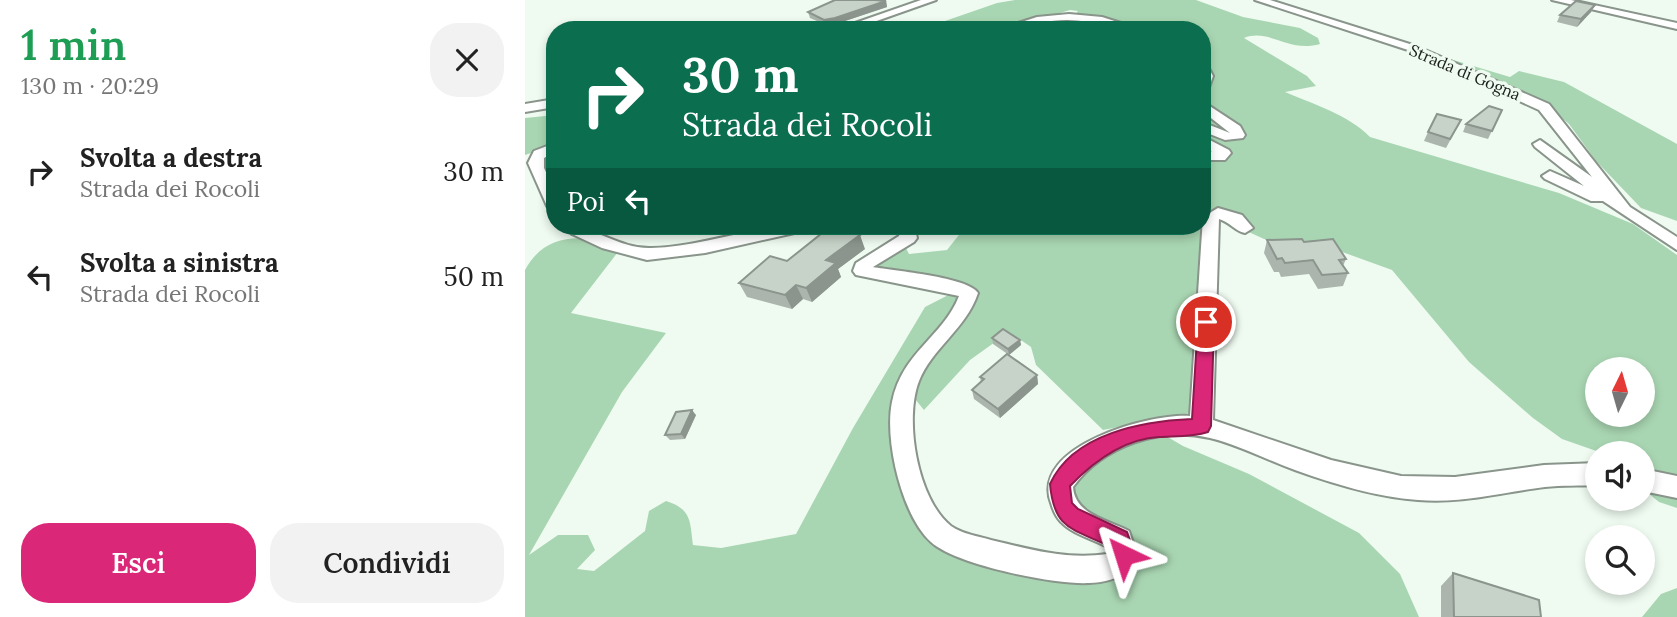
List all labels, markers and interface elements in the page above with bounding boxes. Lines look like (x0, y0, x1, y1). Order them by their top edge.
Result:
text: 1 min (21, 18, 126, 72)
button: close (430, 23, 504, 97)
street label: Strada di Gogna (1406, 40, 1524, 104)
text: 30 m (682, 43, 799, 105)
icon: right (567, 49, 658, 140)
text: 130 m · 20:29 (21, 71, 159, 100)
text: Strada dei Rocoli (682, 104, 932, 145)
text: Svolta a destra (80, 141, 262, 174)
icon: right (21, 153, 59, 191)
text: 30 m (443, 155, 504, 188)
text: Strada dei Rocoli (80, 174, 260, 203)
icon: left (619, 182, 657, 220)
text: Poi (567, 185, 605, 218)
text: Svolta a sinistra (80, 246, 279, 279)
icon: left (21, 258, 59, 296)
text: 50 m (444, 260, 504, 293)
text: Strada dei Rocoli (80, 279, 260, 308)
pin (1176, 292, 1236, 352)
icon: arrive (1187, 303, 1225, 341)
north arrow (1585, 357, 1655, 427)
map controls (1585, 357, 1655, 595)
button: sound (1585, 441, 1655, 511)
position arrow (1087, 518, 1161, 592)
button: Esci (21, 523, 256, 603)
button: Condividi (270, 523, 504, 603)
button: search (1585, 525, 1655, 595)

